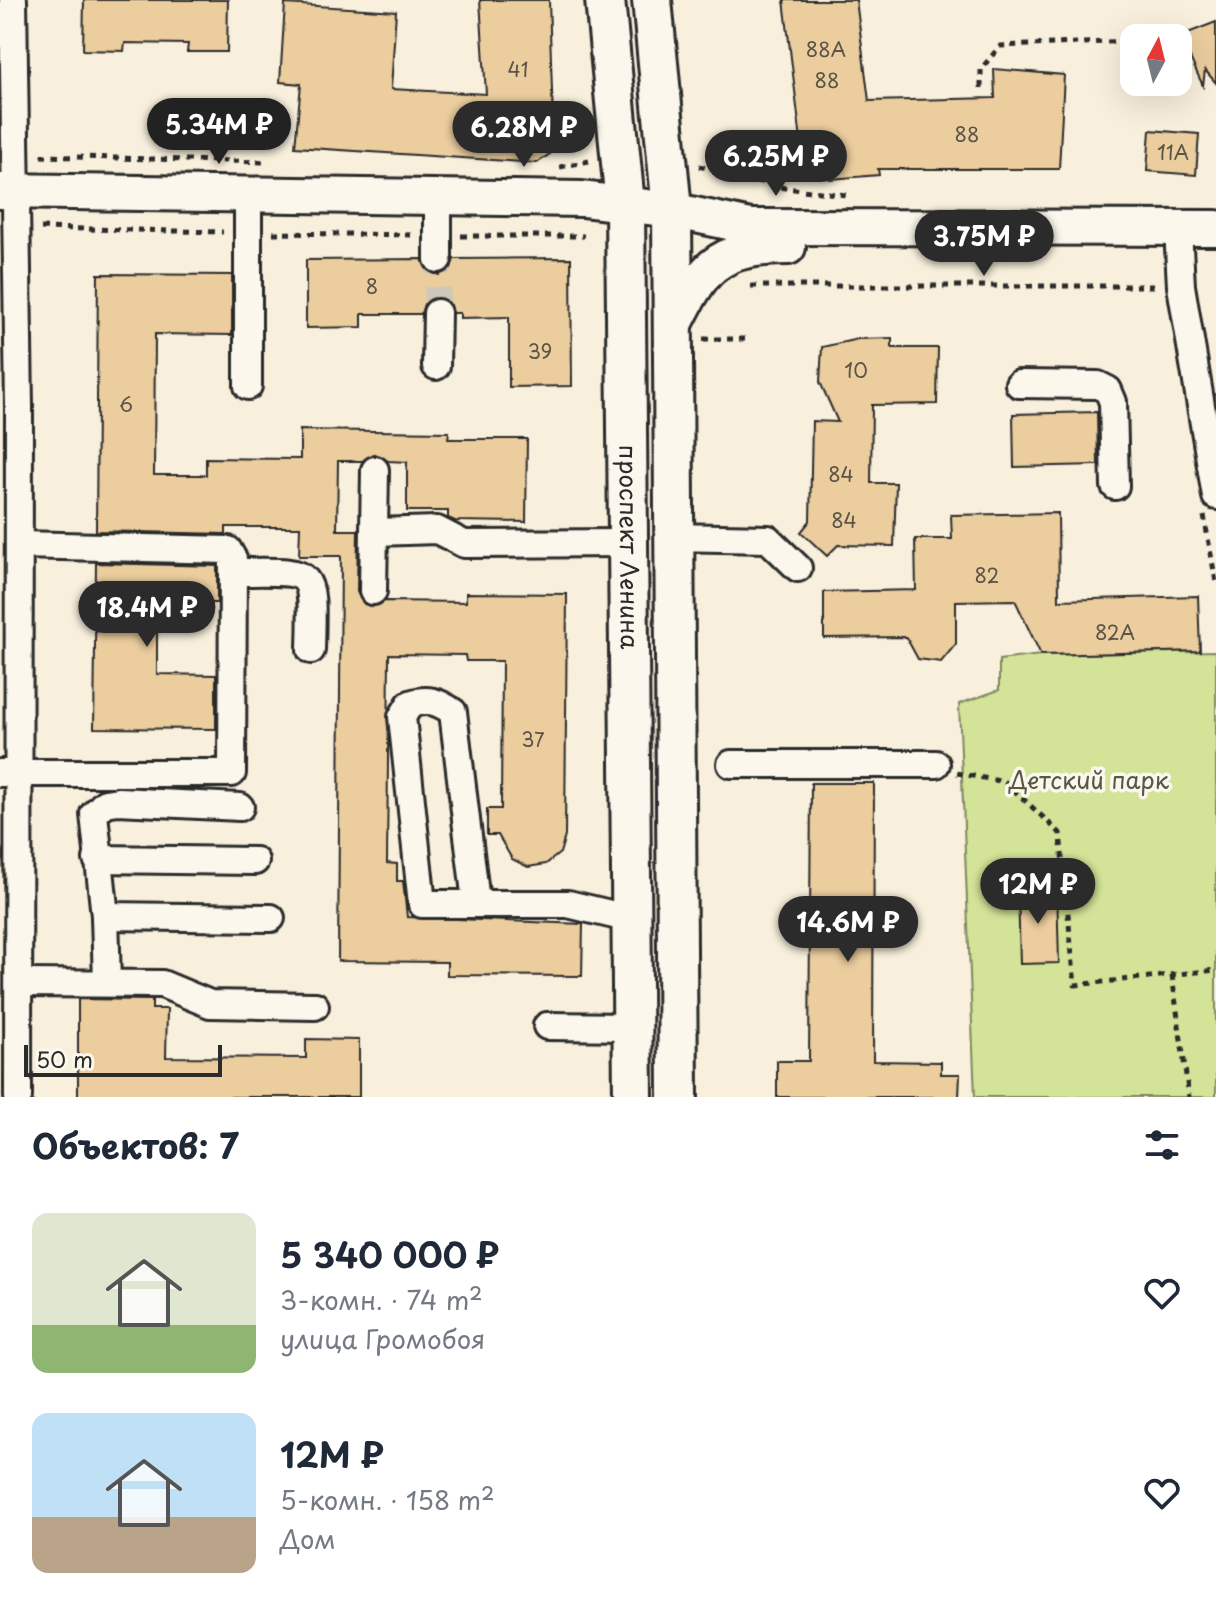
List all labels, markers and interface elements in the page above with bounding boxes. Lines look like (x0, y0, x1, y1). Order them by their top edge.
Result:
north arrow (1120, 24, 1192, 96)
map controls (1120, 24, 1192, 96)
house number: 88А (806, 34, 846, 64)
house number: 41 (508, 54, 529, 84)
house number: 88 (815, 65, 839, 95)
pin: 5.34M ₽ (145, 98, 293, 166)
pin: 6.28M ₽ (450, 101, 598, 169)
text: 5.34M ₽ (165, 104, 273, 143)
text: 6.28M ₽ (470, 107, 578, 146)
house number: 88 (955, 119, 979, 149)
pin: 6.25M ₽ (702, 130, 850, 198)
text: 6.25M ₽ (723, 136, 829, 175)
house number: 11А (1157, 137, 1189, 167)
pin: 3.75M ₽ (910, 210, 1058, 278)
text: 3.75M ₽ (933, 216, 1035, 255)
house number: 8 (366, 271, 378, 301)
house number: 39 (528, 336, 552, 366)
house number: 10 (844, 355, 868, 385)
house number: 6 (119, 389, 133, 419)
street label: проспект Ленина (611, 445, 649, 649)
house number: 84 (828, 459, 854, 489)
house number: 84 (831, 505, 857, 535)
house number: 82 (975, 560, 999, 590)
pin: 18.4M ₽ (73, 581, 221, 649)
text: 18.4M ₽ (96, 587, 198, 626)
house number: 82А (1095, 617, 1135, 647)
house number: 37 (521, 724, 545, 754)
park label: Детский парк (1008, 761, 1170, 797)
pin: 12M ₽ (982, 858, 1094, 926)
text: 12M ₽ (998, 864, 1078, 903)
pin: 14.6M ₽ (774, 896, 922, 964)
text: 14.6M ₽ (796, 902, 900, 941)
scale bar (24, 1041, 222, 1077)
text: 50 m (36, 1042, 93, 1075)
text: Объектов: 7 (32, 1119, 239, 1171)
icon: filters (1140, 1123, 1184, 1167)
text: 5 340 000 ₽ (280, 1228, 499, 1280)
icon: home (96, 1245, 192, 1341)
icon: heart (1140, 1271, 1184, 1315)
text: 3-комн. · 74 m² (280, 1280, 483, 1319)
text: улица Громобоя (280, 1319, 485, 1358)
text: 12M ₽ (280, 1428, 384, 1480)
icon: home (96, 1445, 192, 1541)
icon: heart (1140, 1471, 1184, 1515)
text: 5-комн. · 158 m² (280, 1480, 495, 1519)
text: Дом (280, 1519, 336, 1558)

